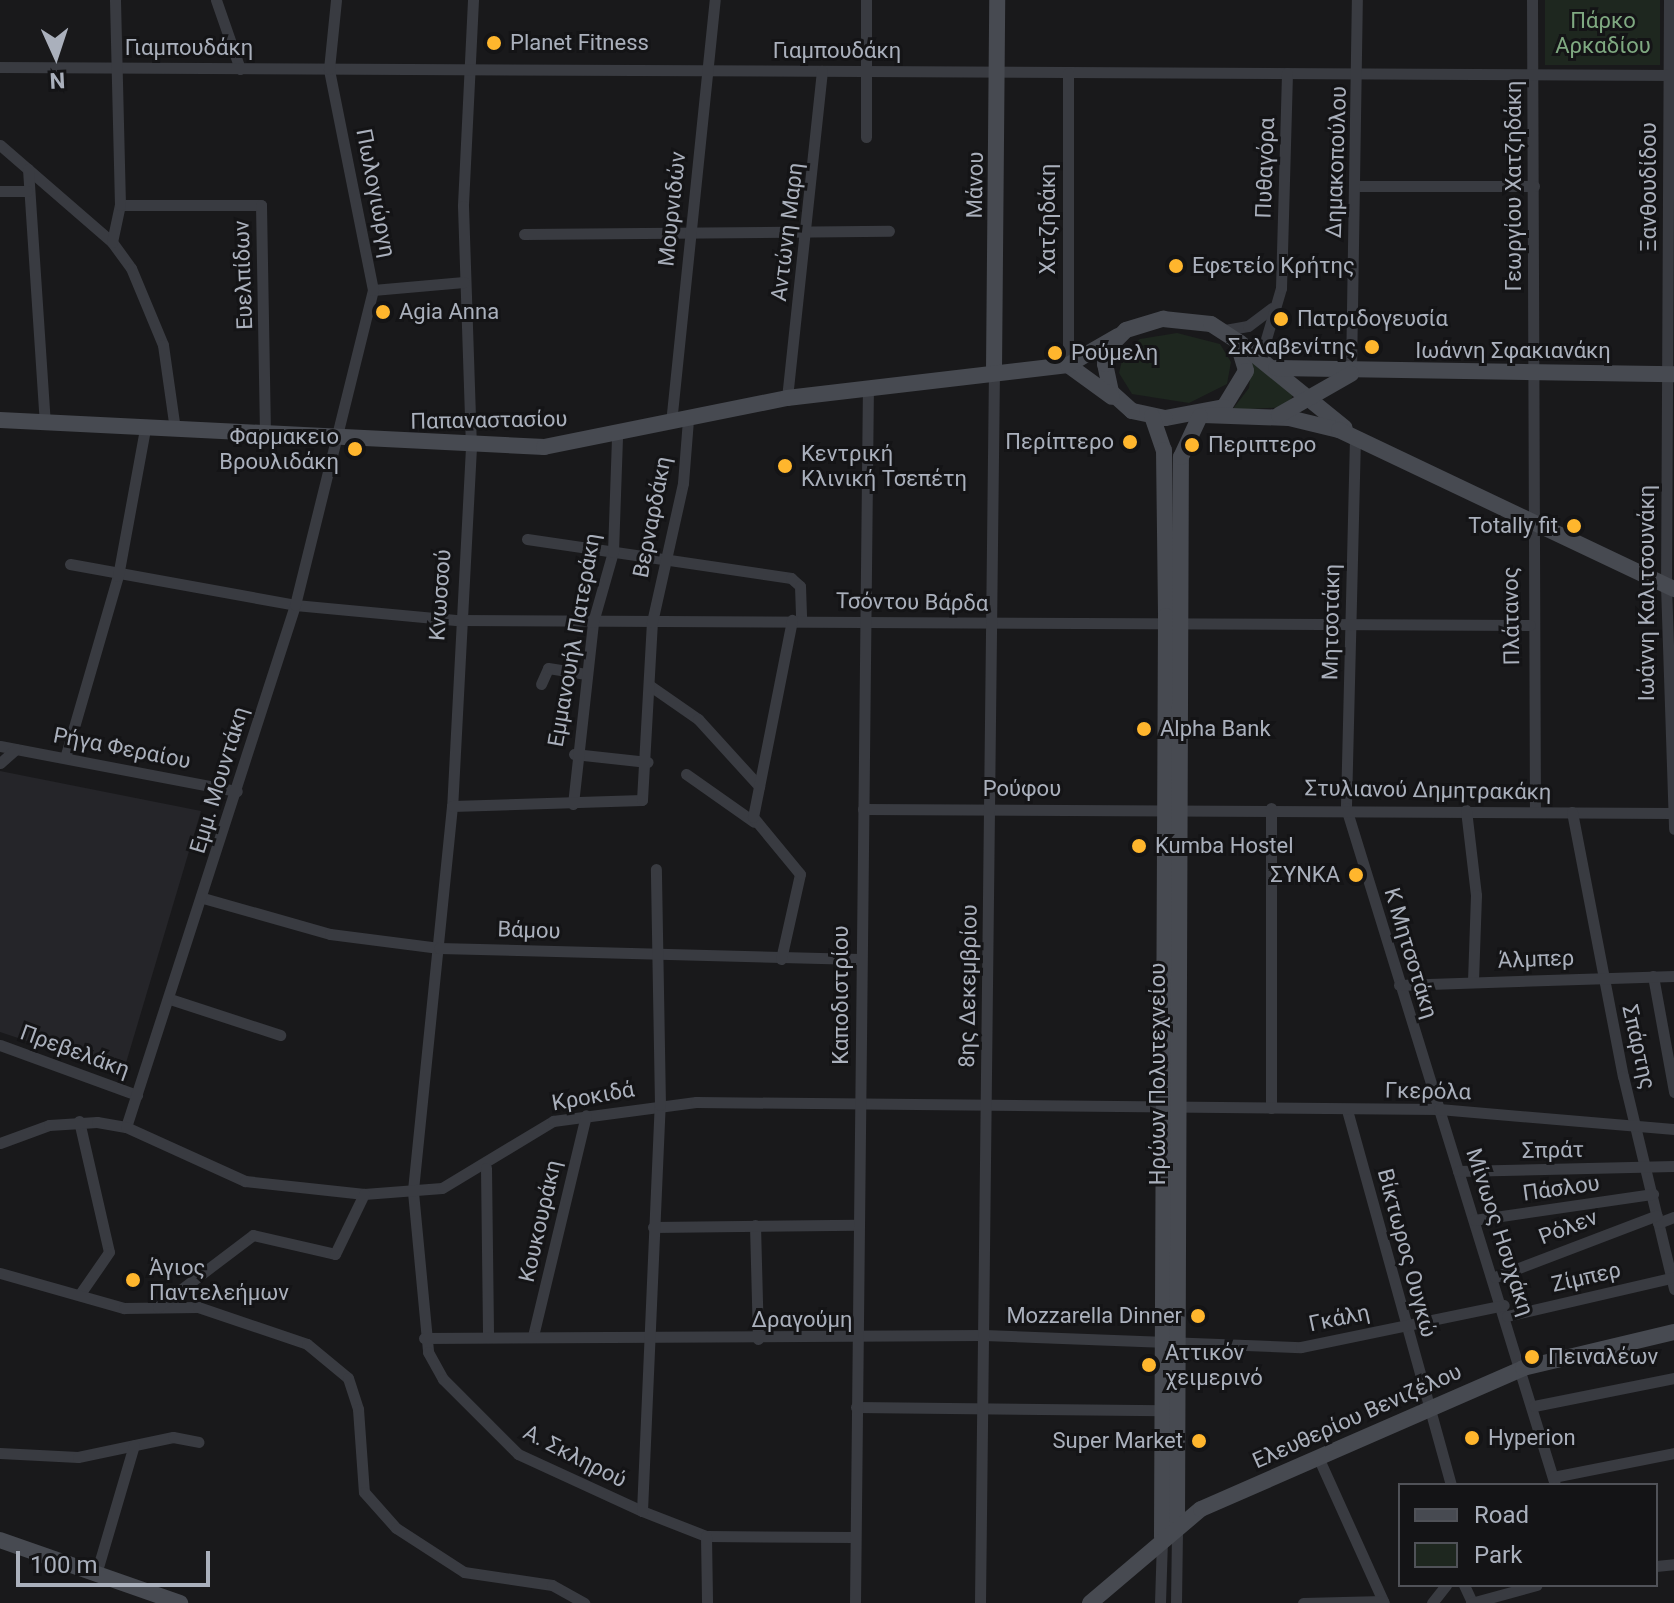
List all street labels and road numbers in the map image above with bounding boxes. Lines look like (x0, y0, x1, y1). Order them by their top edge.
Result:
street label: Γιαμπουδάκη (125, 35, 253, 61)
street label: Γιαμπουδάκη (773, 38, 901, 64)
street label: Γεωργίου Χατζηδάκη (1501, 81, 1527, 291)
street label: Δημακοπούλου (1320, 86, 1352, 238)
street label: Πυθαγόρα (1250, 117, 1280, 219)
street label: Ξανθουδίδου (1636, 122, 1662, 252)
street label: Πωλογιώργη (351, 126, 401, 260)
street label: Μουρνιδών (653, 150, 691, 268)
street label: Μάνου (961, 151, 989, 219)
street label: Αντώνη Μαρη (765, 161, 809, 303)
street label: Χατζηδάκη (1035, 164, 1061, 274)
street label: Ευελπίδων (228, 220, 258, 330)
street label: Ιωάννη Σφακιανάκη (1415, 338, 1611, 364)
street label: Παπαναστασίου (410, 405, 568, 435)
street label: Βερναρδάκη (627, 454, 677, 580)
street label: Ιωάννη Καλιτσουνάκη (1634, 485, 1660, 701)
street label: Εμμανουήλ Πατεράκη (542, 531, 606, 749)
street label: Κνωσσού (424, 548, 456, 642)
street label: Μητσοτάκη (1317, 564, 1345, 680)
street label: Πλάτανος (1497, 566, 1525, 666)
street label: Τσόντου Βάρδα (836, 587, 988, 617)
street label: Εμμ. Μουντάκη (184, 704, 254, 856)
street label: Ρήγα Φεραίου (51, 722, 193, 774)
street label: Στυλιανού Δημητρακάκη (1304, 775, 1552, 805)
street label: Ρούφου (983, 776, 1061, 802)
street label: Κ Μητσοτάκη (1379, 884, 1443, 1022)
street label: 8ης Δεκεμβρίου (953, 904, 983, 1068)
street label: Βάμου (497, 916, 561, 944)
street label: Καποδιστρίου (828, 925, 854, 1065)
street label: Άλμπερ (1497, 944, 1575, 974)
street label: Ηρώων Πολυτεχνείου (1145, 963, 1171, 1185)
street label: Σπάρτης (1616, 1002, 1662, 1092)
street label: Πρεβελάκη (17, 1019, 133, 1083)
street label: Κροκιδά (550, 1076, 636, 1116)
street label: Γκερόλα (1385, 1077, 1471, 1105)
street label: Σπράτ (1522, 1136, 1584, 1164)
street label: Μίνωος Ησυχάκη (1460, 1145, 1540, 1319)
street label: Κουκουράκη (513, 1157, 567, 1285)
street label: Βίκτωρος Ουγκώ (1372, 1166, 1442, 1340)
street label: Πάσλου (1521, 1170, 1601, 1206)
street label: Ρόλεν (1535, 1204, 1601, 1250)
street label: Ζίμπερ (1549, 1256, 1623, 1298)
street label: Γκάλη (1306, 1299, 1372, 1337)
street label: Δραγούμη (752, 1307, 852, 1333)
street label: Ελευθερίου Βενιζέλου (1248, 1358, 1466, 1474)
street label: Α. Σκληρού (519, 1419, 631, 1493)

